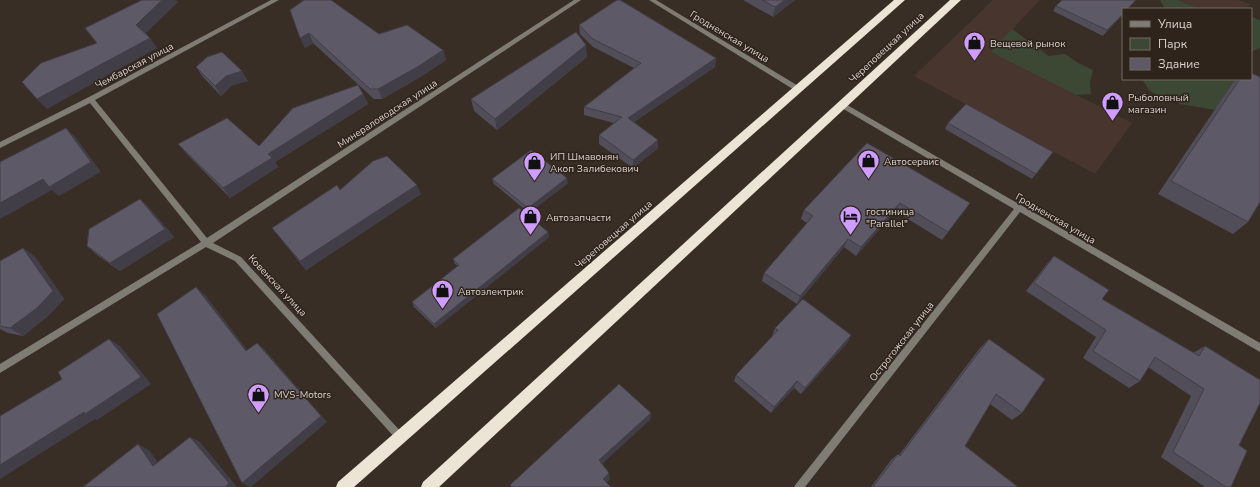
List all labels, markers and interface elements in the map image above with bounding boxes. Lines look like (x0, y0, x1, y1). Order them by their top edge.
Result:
street label: Гродненская улица (687, 8, 772, 66)
legend (1122, 8, 1252, 80)
street label: Череповецкая улица (846, 9, 927, 86)
text: Улица (1157, 16, 1192, 32)
shop icon: Вещевой рынок (962, 30, 988, 63)
text: Парк (1158, 36, 1188, 52)
place label: Вещевой рынок (990, 37, 1066, 51)
street label: Чембарская улица (93, 39, 176, 92)
text: Здание (1158, 56, 1200, 72)
street label: Минераловодская улица (335, 76, 440, 151)
shop icon: Рыболовный магазин (1099, 90, 1125, 123)
place label: Рыболовный магазин (1128, 91, 1189, 117)
shop icon: Автосервис (856, 148, 882, 181)
shop icon: ИП Шмавонян Акоп Залибекович (521, 149, 547, 182)
place label: ИП Шмавонян Акоп Залибекович (550, 150, 639, 176)
place label: Автосервис (884, 155, 939, 169)
street label: Гродненская улица (1013, 190, 1098, 248)
street label: Череповецкая улица (572, 197, 655, 272)
shop icon: Автозапчасти (518, 204, 544, 237)
hotel icon: гостиница "Parallel" (837, 204, 863, 237)
place label: гостиница "Parallel" (866, 205, 914, 231)
place label: Автозапчасти (546, 211, 611, 225)
street label: Ковенская улица (245, 252, 310, 320)
shop icon: Автоэлектрик (430, 278, 456, 311)
place label: Автоэлектрик (458, 285, 524, 299)
street label: Острогожская улица (866, 299, 937, 384)
shop icon: MVS-Motors (246, 381, 272, 414)
place label: MVS-Motors (274, 388, 331, 402)

